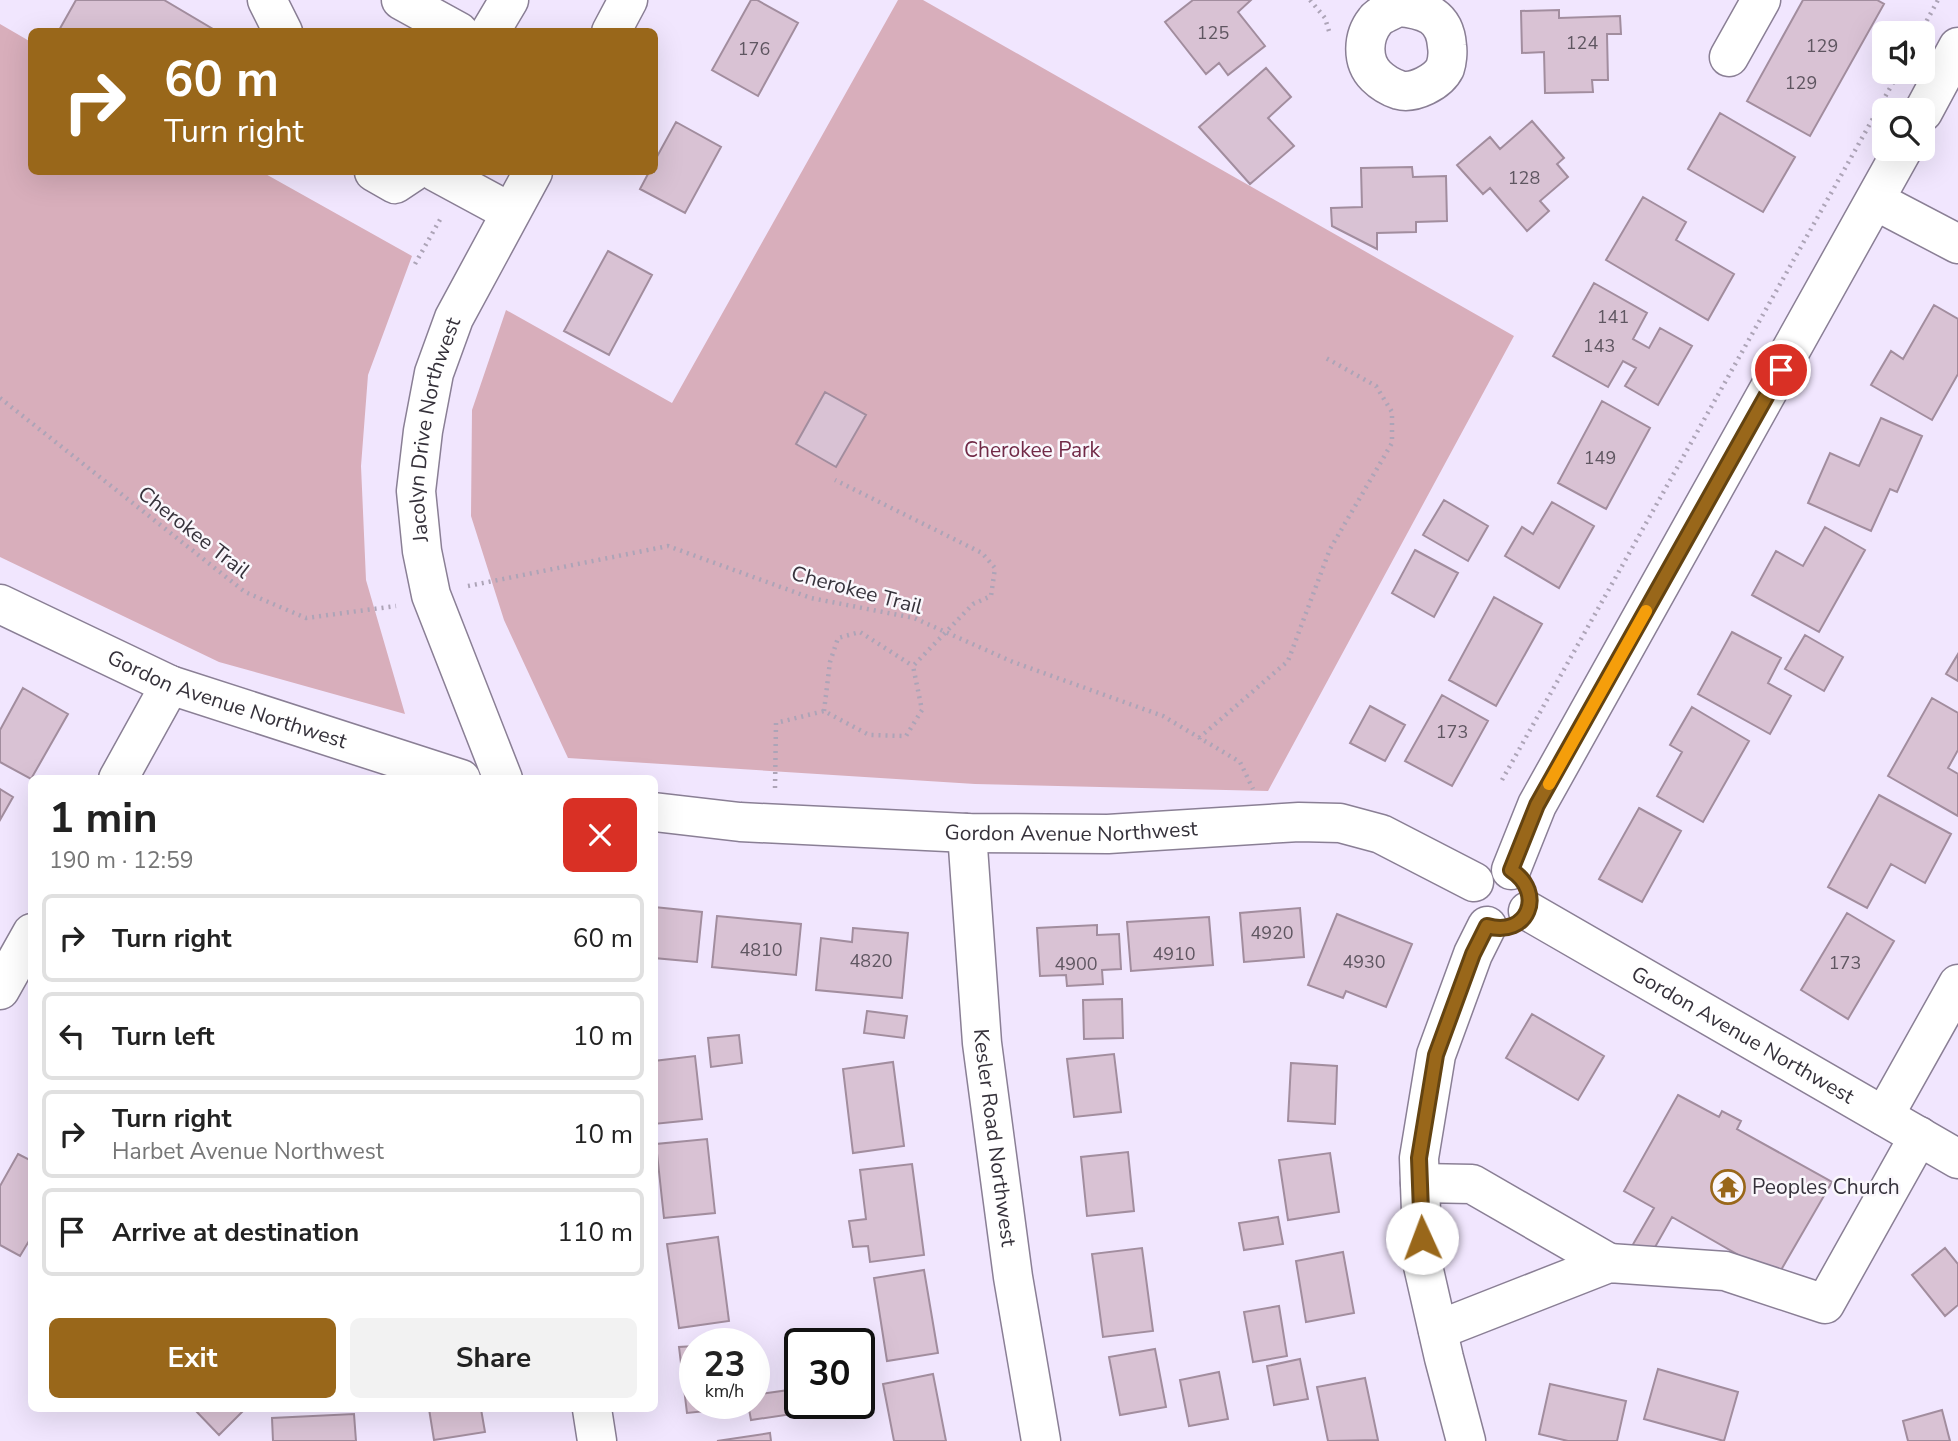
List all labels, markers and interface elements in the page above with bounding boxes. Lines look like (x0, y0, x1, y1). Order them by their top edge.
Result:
house number: 125 (1197, 21, 1229, 45)
map controls (1872, 21, 1935, 161)
button: sound (1872, 21, 1935, 84)
house number: 124 (1566, 31, 1598, 55)
house number: 129 (1806, 34, 1838, 58)
house number: 176 (738, 37, 770, 61)
text: 60 m (164, 46, 279, 113)
icon: right (49, 56, 140, 147)
house number: 129 (1785, 71, 1817, 95)
button: search (1872, 98, 1935, 161)
text: Turn right (164, 110, 304, 153)
house number: 128 (1508, 166, 1540, 190)
house number: 141 (1597, 305, 1629, 329)
street label: Jacolyn Drive Northwest (402, 313, 467, 544)
house number: 143 (1583, 334, 1615, 358)
pin (1751, 340, 1811, 400)
icon: arrive (1762, 351, 1800, 389)
park label: Cherokee Park (964, 436, 1101, 464)
house number: 149 (1584, 446, 1616, 470)
street label: Cherokee Trail (132, 479, 256, 585)
street label: Cherokee Trail (788, 559, 927, 621)
street label: Gordon Avenue Northwest (103, 643, 351, 755)
house number: 173 (1436, 720, 1468, 744)
text: 1 min (49, 790, 158, 847)
button: close (563, 798, 637, 872)
street label: Gordon Avenue Northwest (944, 814, 1199, 848)
text: 190 m · 12:59 (49, 845, 194, 876)
icon: right (53, 919, 91, 957)
text: Turn right (112, 921, 231, 956)
text: 60 m (573, 921, 633, 956)
house number: 4920 (1250, 921, 1294, 945)
house number: 4810 (739, 938, 783, 962)
house number: 4910 (1152, 942, 1196, 966)
house number: 4820 (849, 949, 893, 973)
house number: 4930 (1342, 950, 1386, 974)
house number: 173 (1829, 951, 1861, 975)
house number: 4900 (1054, 952, 1098, 976)
street label: Gordon Avenue Northwest (1626, 960, 1860, 1111)
icon: left (53, 1017, 91, 1055)
text: Turn left (112, 1019, 215, 1054)
text: 10 m (573, 1019, 633, 1054)
street label: Kesler Road Northwest (967, 1028, 1023, 1249)
text: Turn right (112, 1101, 231, 1136)
icon: right (53, 1115, 91, 1153)
text: 10 m (573, 1117, 633, 1152)
text: Harbet Avenue Northwest (112, 1136, 384, 1167)
temple icon: Peoples Church (1709, 1168, 1747, 1206)
place label: Peoples Church (1752, 1173, 1900, 1201)
position arrow (1385, 1201, 1459, 1275)
icon: arrive (53, 1213, 91, 1251)
text: Arrive at destination (112, 1215, 359, 1250)
text: 110 m (557, 1215, 633, 1250)
button: Exit (49, 1318, 336, 1398)
button: Share (350, 1318, 637, 1398)
speed limit sign: 30 (784, 1328, 875, 1419)
text: 23 (703, 1341, 746, 1388)
text: km/h (705, 1379, 744, 1403)

